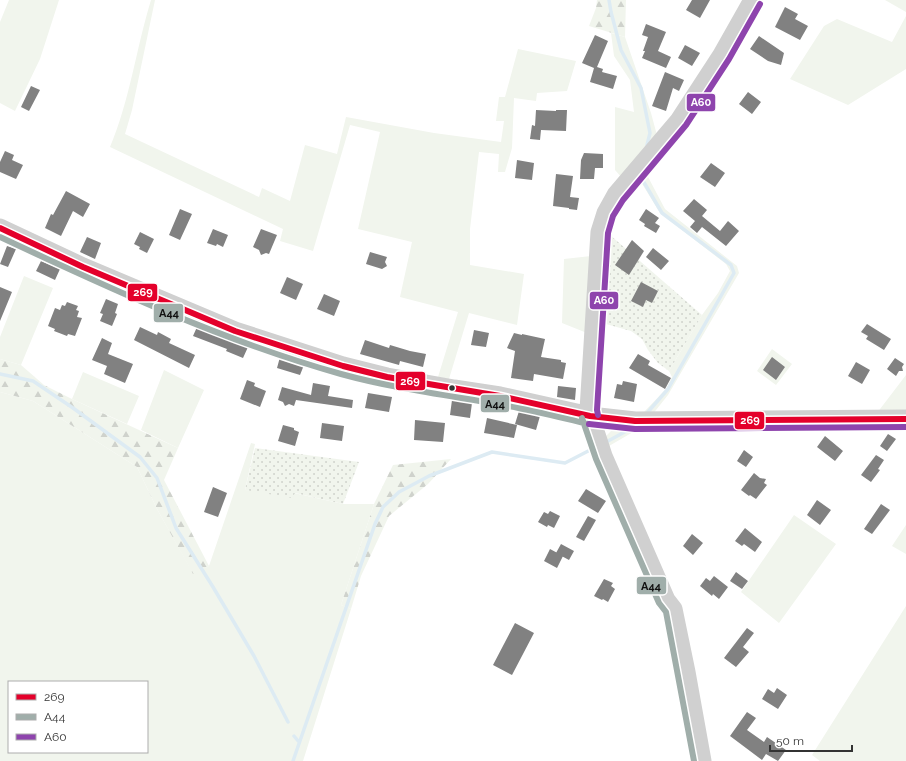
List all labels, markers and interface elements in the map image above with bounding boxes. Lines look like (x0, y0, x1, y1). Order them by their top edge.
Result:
line badge: A60 (686, 93, 716, 112)
text: A60 (691, 96, 712, 109)
line badge: 269 (127, 283, 158, 302)
text: 269 (133, 286, 153, 299)
line badge: A60 (589, 291, 619, 310)
text: A60 (594, 294, 615, 307)
line badge: A44 (153, 303, 184, 323)
text: A44 (159, 307, 179, 320)
line badge: 269 (395, 371, 426, 391)
text: 269 (400, 375, 420, 388)
unlabelled marker (447, 383, 457, 393)
line badge: A44 (480, 394, 510, 413)
text: A44 (485, 398, 505, 411)
line badge: 269 (734, 411, 765, 430)
text: 269 (740, 414, 760, 427)
line badge: A44 (636, 576, 667, 595)
text: A44 (641, 580, 661, 593)
legend (8, 681, 148, 753)
text: 269 (44, 690, 65, 704)
text: A44 (44, 710, 66, 724)
scale bar (770, 727, 852, 753)
text: A60 (44, 730, 67, 744)
text: 50 m (776, 734, 804, 748)

